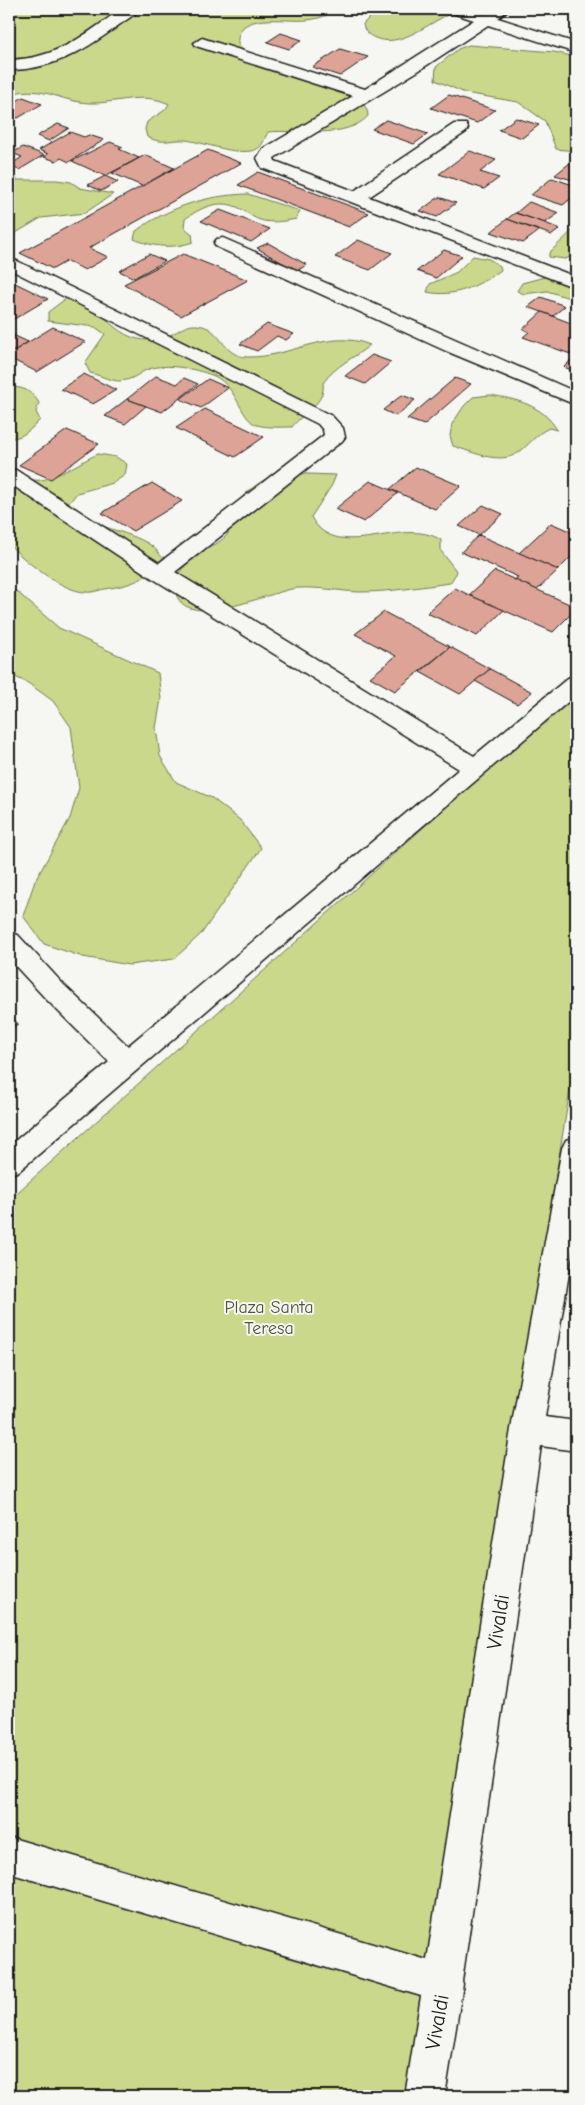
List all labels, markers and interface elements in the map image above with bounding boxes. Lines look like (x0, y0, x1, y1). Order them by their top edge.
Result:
park label: Plaza Santa Teresa (224, 1297, 314, 1339)
street label: Vivaldi (482, 1593, 514, 1651)
street label: Vivaldi (420, 1992, 454, 2052)

